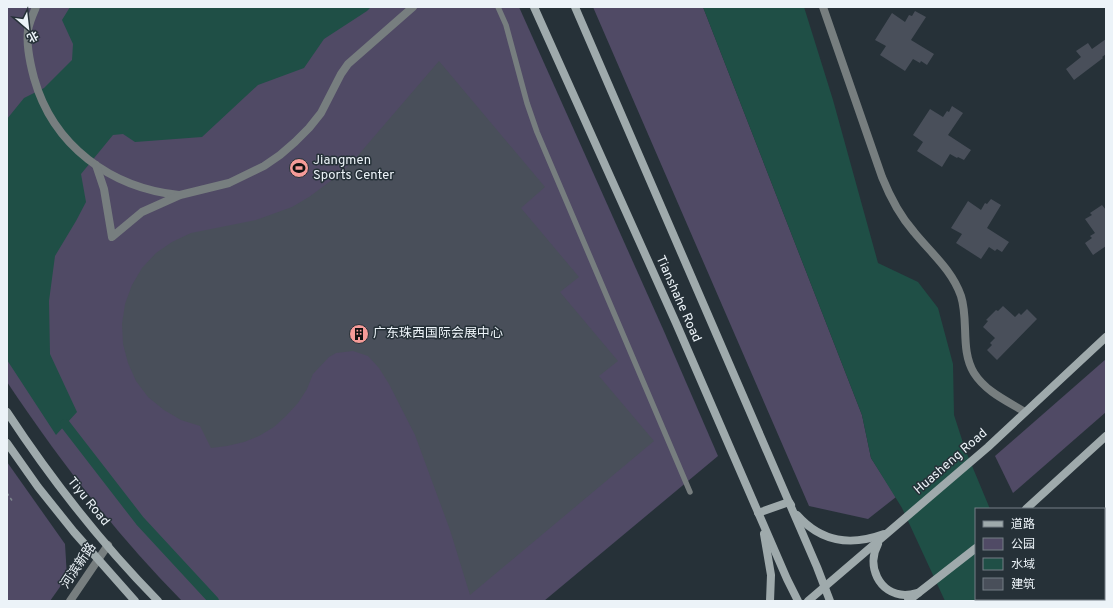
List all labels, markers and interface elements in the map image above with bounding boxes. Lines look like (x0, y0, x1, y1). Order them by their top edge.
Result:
north arrow (8, 8, 48, 48)
text: 北 (24, 27, 40, 45)
place label: Jiangmen Sports Center (313, 153, 394, 184)
sports icon: Jiangmen Sports Center (288, 157, 310, 179)
street label: Tianshahe Road (652, 253, 704, 345)
building icon: 广东珠西国际会展中心 (348, 323, 370, 345)
place label: 广东珠西国际会展中心 (373, 326, 503, 342)
street label: Huasheng Road (911, 426, 991, 498)
street label: Tiyu Road (63, 474, 113, 530)
legend (975, 508, 1105, 600)
text: 道路 (1011, 517, 1035, 533)
text: 公园 (1011, 537, 1035, 553)
street label: 河滨新路 (57, 539, 100, 592)
text: 水域 (1011, 557, 1035, 573)
text: 建筑 (1011, 577, 1035, 593)

